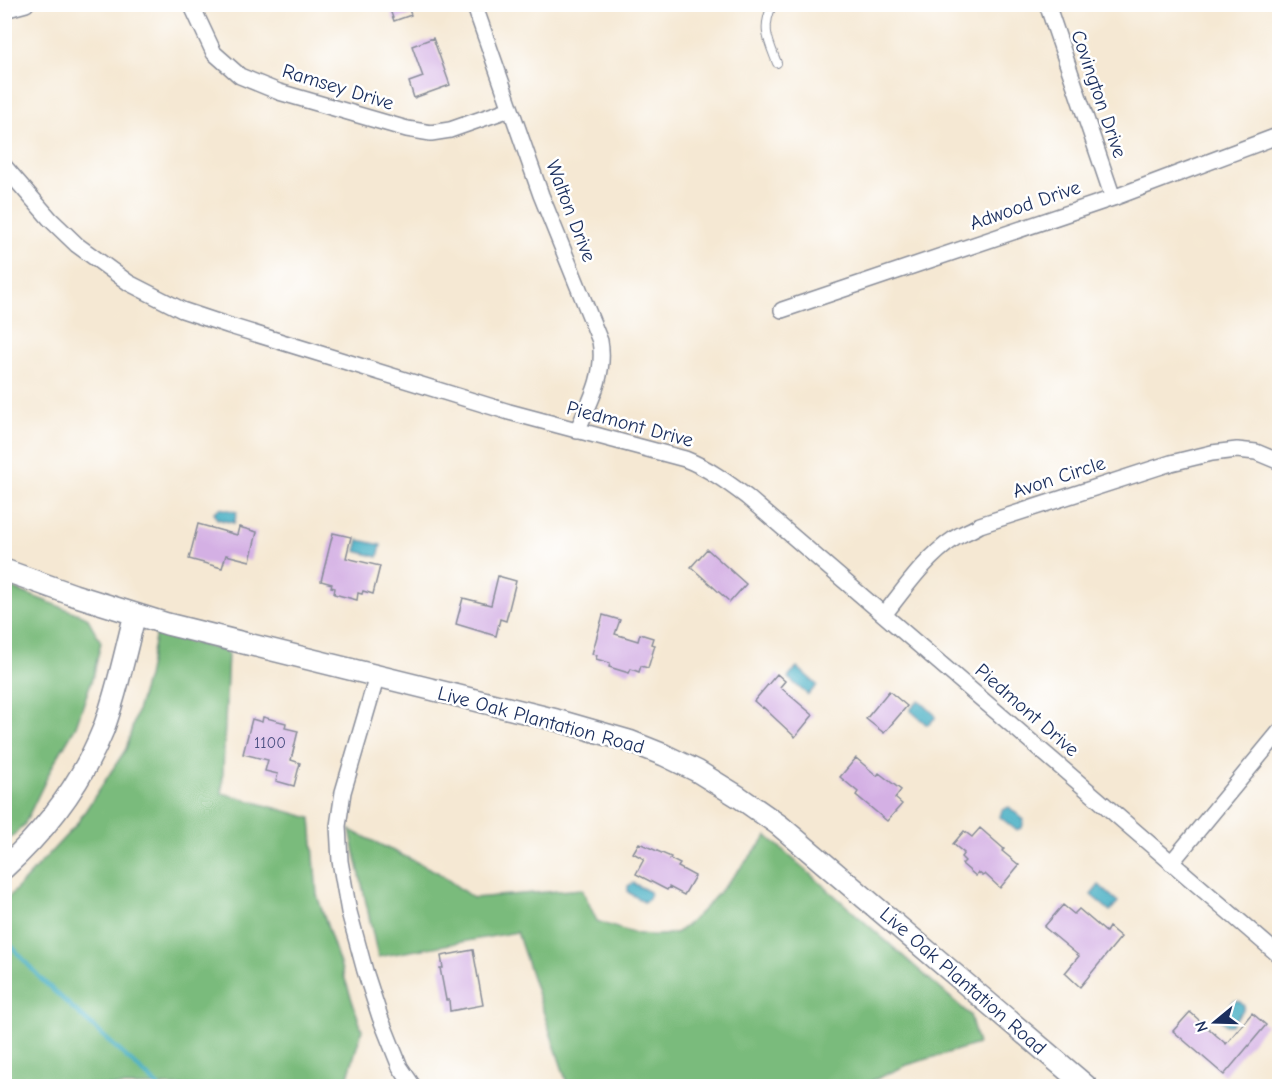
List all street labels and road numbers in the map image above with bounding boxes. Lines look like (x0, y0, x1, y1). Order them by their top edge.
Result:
street label: Covington Drive (1066, 27, 1132, 161)
street label: Ramsey Drive (279, 59, 397, 115)
street label: Walton Drive (541, 157, 601, 265)
street label: Adwood Drive (967, 175, 1083, 235)
street label: Piedmont Drive (564, 396, 696, 452)
street label: Avon Circle (1010, 451, 1108, 503)
street label: Piedmont Drive (970, 659, 1084, 761)
street label: Live Oak Plantation Road (435, 681, 647, 759)
street label: Live Oak Plantation Road (875, 902, 1051, 1060)

